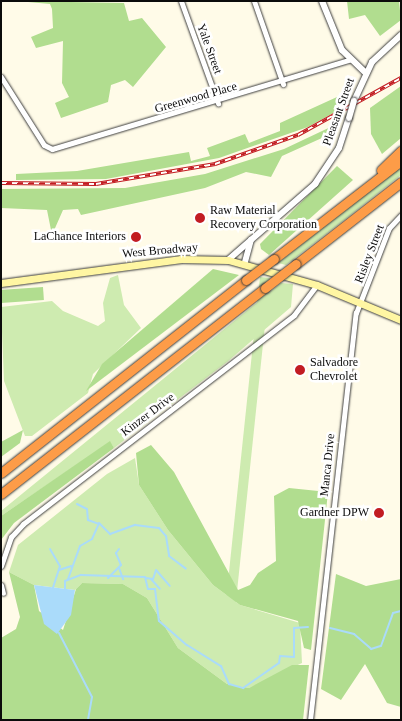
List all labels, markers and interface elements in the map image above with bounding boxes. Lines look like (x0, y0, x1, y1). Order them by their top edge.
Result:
street label: Yale Street (193, 22, 225, 76)
street label: Pleasant Street (320, 76, 358, 148)
street label: Greenwood Place (153, 79, 239, 117)
place label: Raw Material Recovery Corporation (210, 204, 317, 232)
marker: Raw Material Recovery Corporation (194, 212, 206, 224)
street label: Risley Street (352, 223, 388, 285)
place label: LaChance Interiors (34, 230, 126, 244)
marker: LaChance Interiors (130, 231, 142, 243)
street label: West Broadway (122, 241, 198, 261)
place label: Salvadore Chevrolet (310, 356, 358, 384)
marker: Salvadore Chevrolet (294, 364, 306, 376)
street label: Kinzer Drive (119, 390, 177, 440)
street label: Manca Drive (318, 433, 338, 497)
place label: Gardner DPW (300, 506, 369, 520)
marker: Gardner DPW (373, 507, 385, 519)

